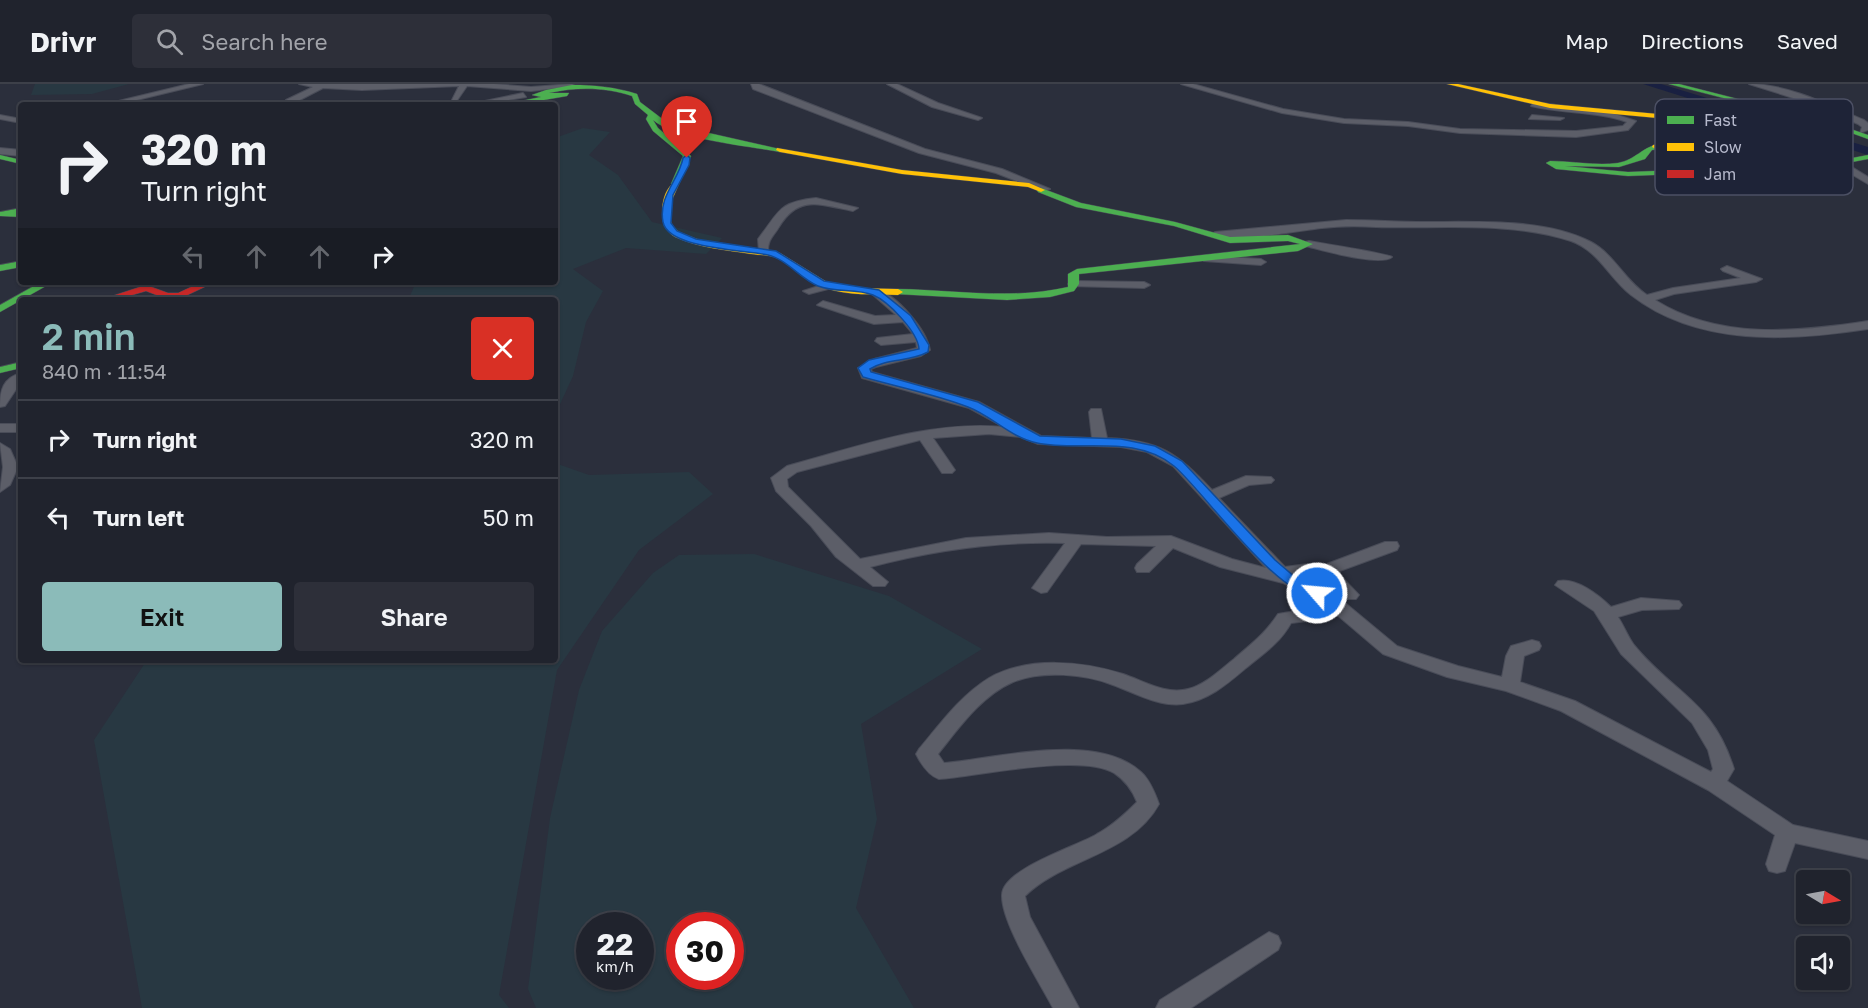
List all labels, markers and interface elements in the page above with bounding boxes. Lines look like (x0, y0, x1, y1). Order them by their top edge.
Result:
search box (132, 14, 552, 68)
text: Drivr (30, 25, 96, 58)
icon: search (153, 25, 186, 58)
text: Search here (201, 28, 327, 55)
text: Map (1565, 28, 1608, 54)
text: Directions (1641, 28, 1744, 54)
text: Saved (1777, 28, 1838, 54)
pin (661, 96, 712, 158)
legend (1655, 99, 1853, 195)
icon: arrive (670, 105, 703, 138)
text: Fast (1704, 110, 1737, 130)
text: 320 m (141, 124, 267, 174)
icon: right (42, 126, 120, 204)
text: Slow (1704, 137, 1742, 157)
text: Jam (1704, 164, 1736, 184)
text: Turn right (141, 175, 267, 207)
icon: left (177, 240, 210, 273)
icon: ahead (240, 240, 273, 273)
icon: ahead (303, 240, 336, 273)
icon: right (366, 240, 399, 273)
text: 2 min (42, 315, 136, 358)
button: close (471, 317, 534, 380)
text: 840 m · 11:54 (42, 359, 167, 383)
icon: right (42, 423, 75, 456)
text: Turn right (93, 426, 197, 453)
text: 320 m (470, 426, 534, 453)
icon: left (42, 501, 75, 534)
text: Turn left (93, 504, 184, 531)
text: 50 m (483, 504, 534, 531)
position arrow (1285, 561, 1349, 625)
button: Exit (42, 582, 282, 651)
button: Share (294, 582, 534, 651)
north arrow (1796, 870, 1850, 924)
map controls (1796, 870, 1850, 990)
speed limit sign: 30 (666, 912, 744, 990)
text: 22 (597, 926, 633, 962)
button: sound (1796, 936, 1850, 990)
text: km/h (596, 957, 634, 975)

